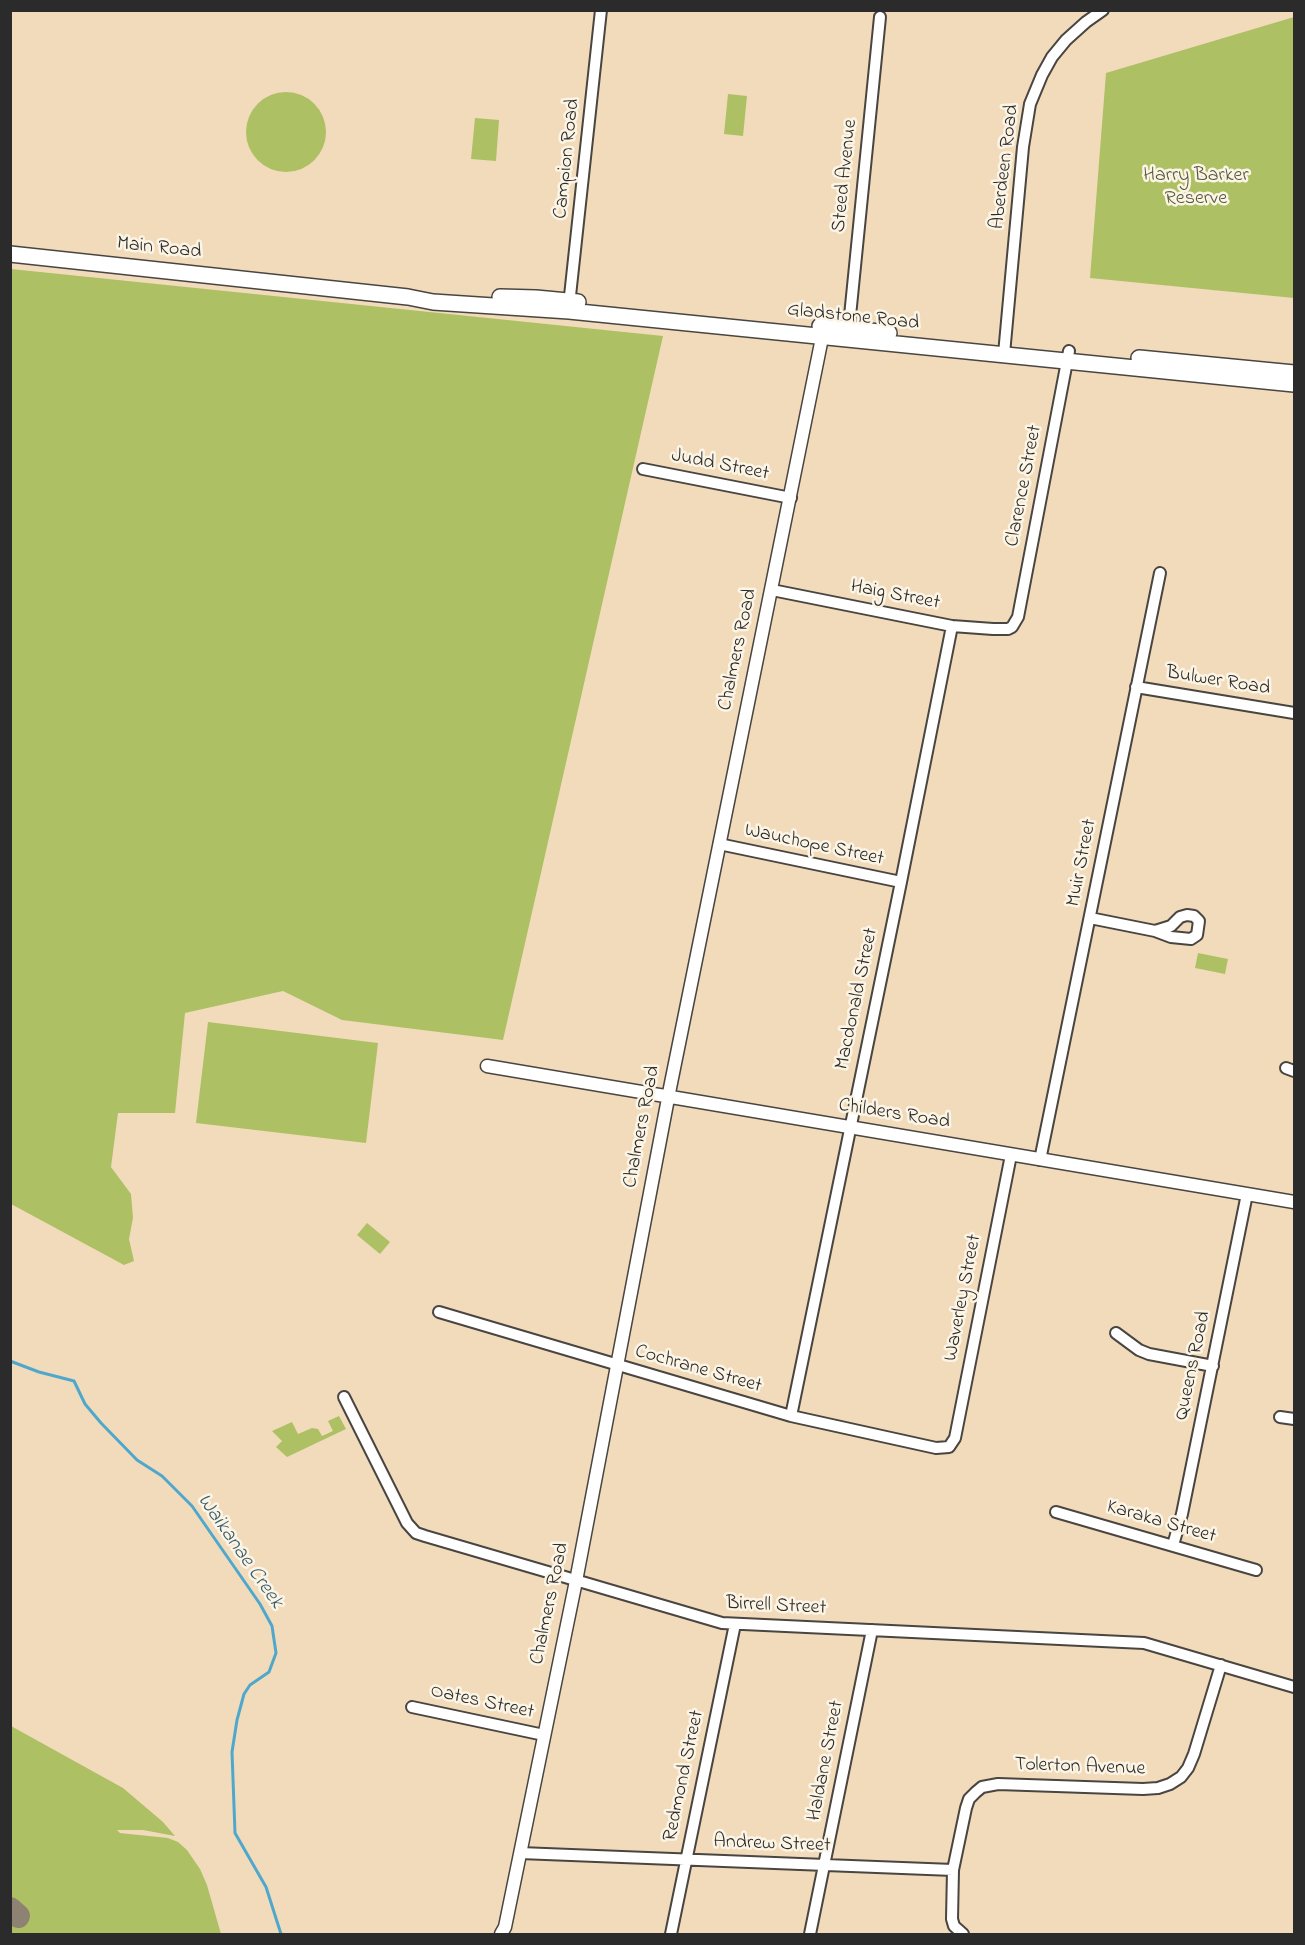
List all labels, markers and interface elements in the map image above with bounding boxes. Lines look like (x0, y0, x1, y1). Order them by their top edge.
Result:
street label: Campion Road (550, 98, 586, 220)
street label: Aberdeen Road (986, 103, 1026, 231)
street label: Steed Avenue (828, 118, 864, 234)
park label: Harry Barker Reserve (1143, 165, 1249, 212)
street label: Main Road (116, 233, 202, 265)
street label: Gladstone Road (786, 299, 920, 337)
street label: Clarence Street (1001, 423, 1049, 549)
street label: Judd Street (669, 445, 771, 487)
street label: Haig Street (848, 576, 942, 616)
street label: Chalmers Road (714, 587, 764, 713)
street label: Bulwer Road (1164, 662, 1272, 702)
street label: Muir Street (1063, 817, 1103, 909)
street label: Wauchope Street (742, 820, 886, 872)
street label: Macdonald Street (831, 926, 885, 1072)
street label: Chalmers Road (619, 1064, 667, 1190)
street label: Childers Road (837, 1094, 951, 1136)
street label: Waverley Street (940, 1233, 988, 1363)
street label: Queens Road (1171, 1309, 1217, 1423)
street label: Cochrane Street (632, 1340, 764, 1400)
water label: Waikanae Creek (190, 1490, 288, 1614)
street label: Karaka Street (1104, 1496, 1218, 1550)
street label: Chalmers Road (526, 1541, 576, 1667)
street label: Birrell Street (725, 1592, 827, 1622)
street label: Oates Street (428, 1680, 536, 1726)
street label: Haldane Street (804, 1699, 850, 1823)
street label: Redmond Street (659, 1708, 711, 1844)
street label: Tolerton Avenue (1014, 1754, 1146, 1782)
street label: Andrew Street (713, 1831, 831, 1859)

